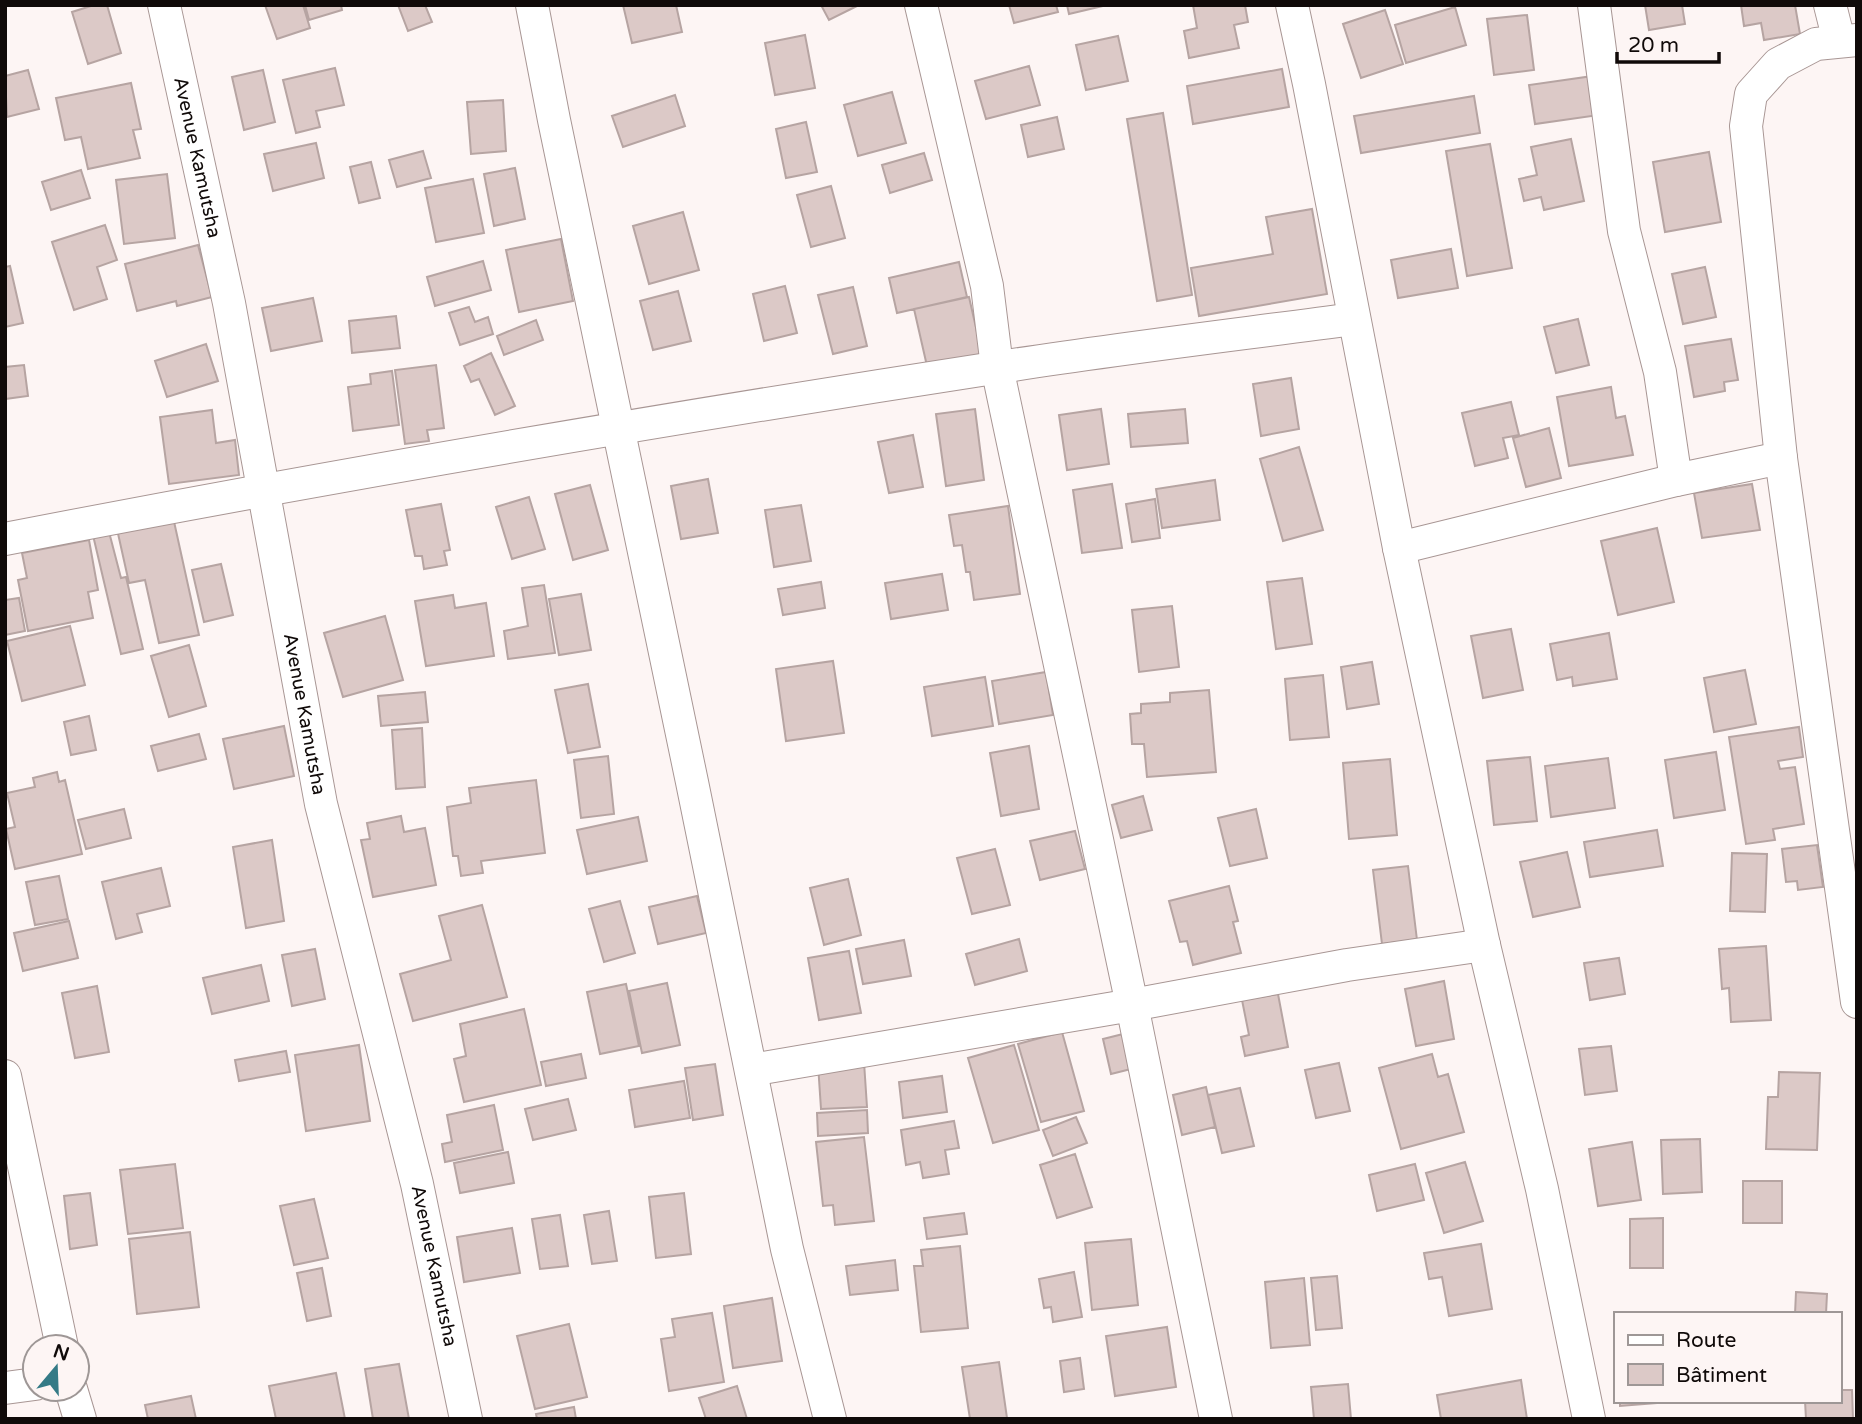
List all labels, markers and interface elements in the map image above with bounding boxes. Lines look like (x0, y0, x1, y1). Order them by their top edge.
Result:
scale bar (1617, 21, 1718, 65)
text: 20 m (1628, 33, 1679, 58)
street label: Avenue Kamutsha (169, 75, 225, 240)
street label: Avenue Kamutsha (279, 631, 330, 797)
street label: Avenue Kamutsha (407, 1183, 462, 1348)
legend (1614, 1312, 1841, 1403)
text: Route (1676, 1328, 1736, 1353)
north arrow (21, 1333, 91, 1403)
text: N (50, 1340, 72, 1366)
text: Bâtiment (1676, 1363, 1767, 1388)

